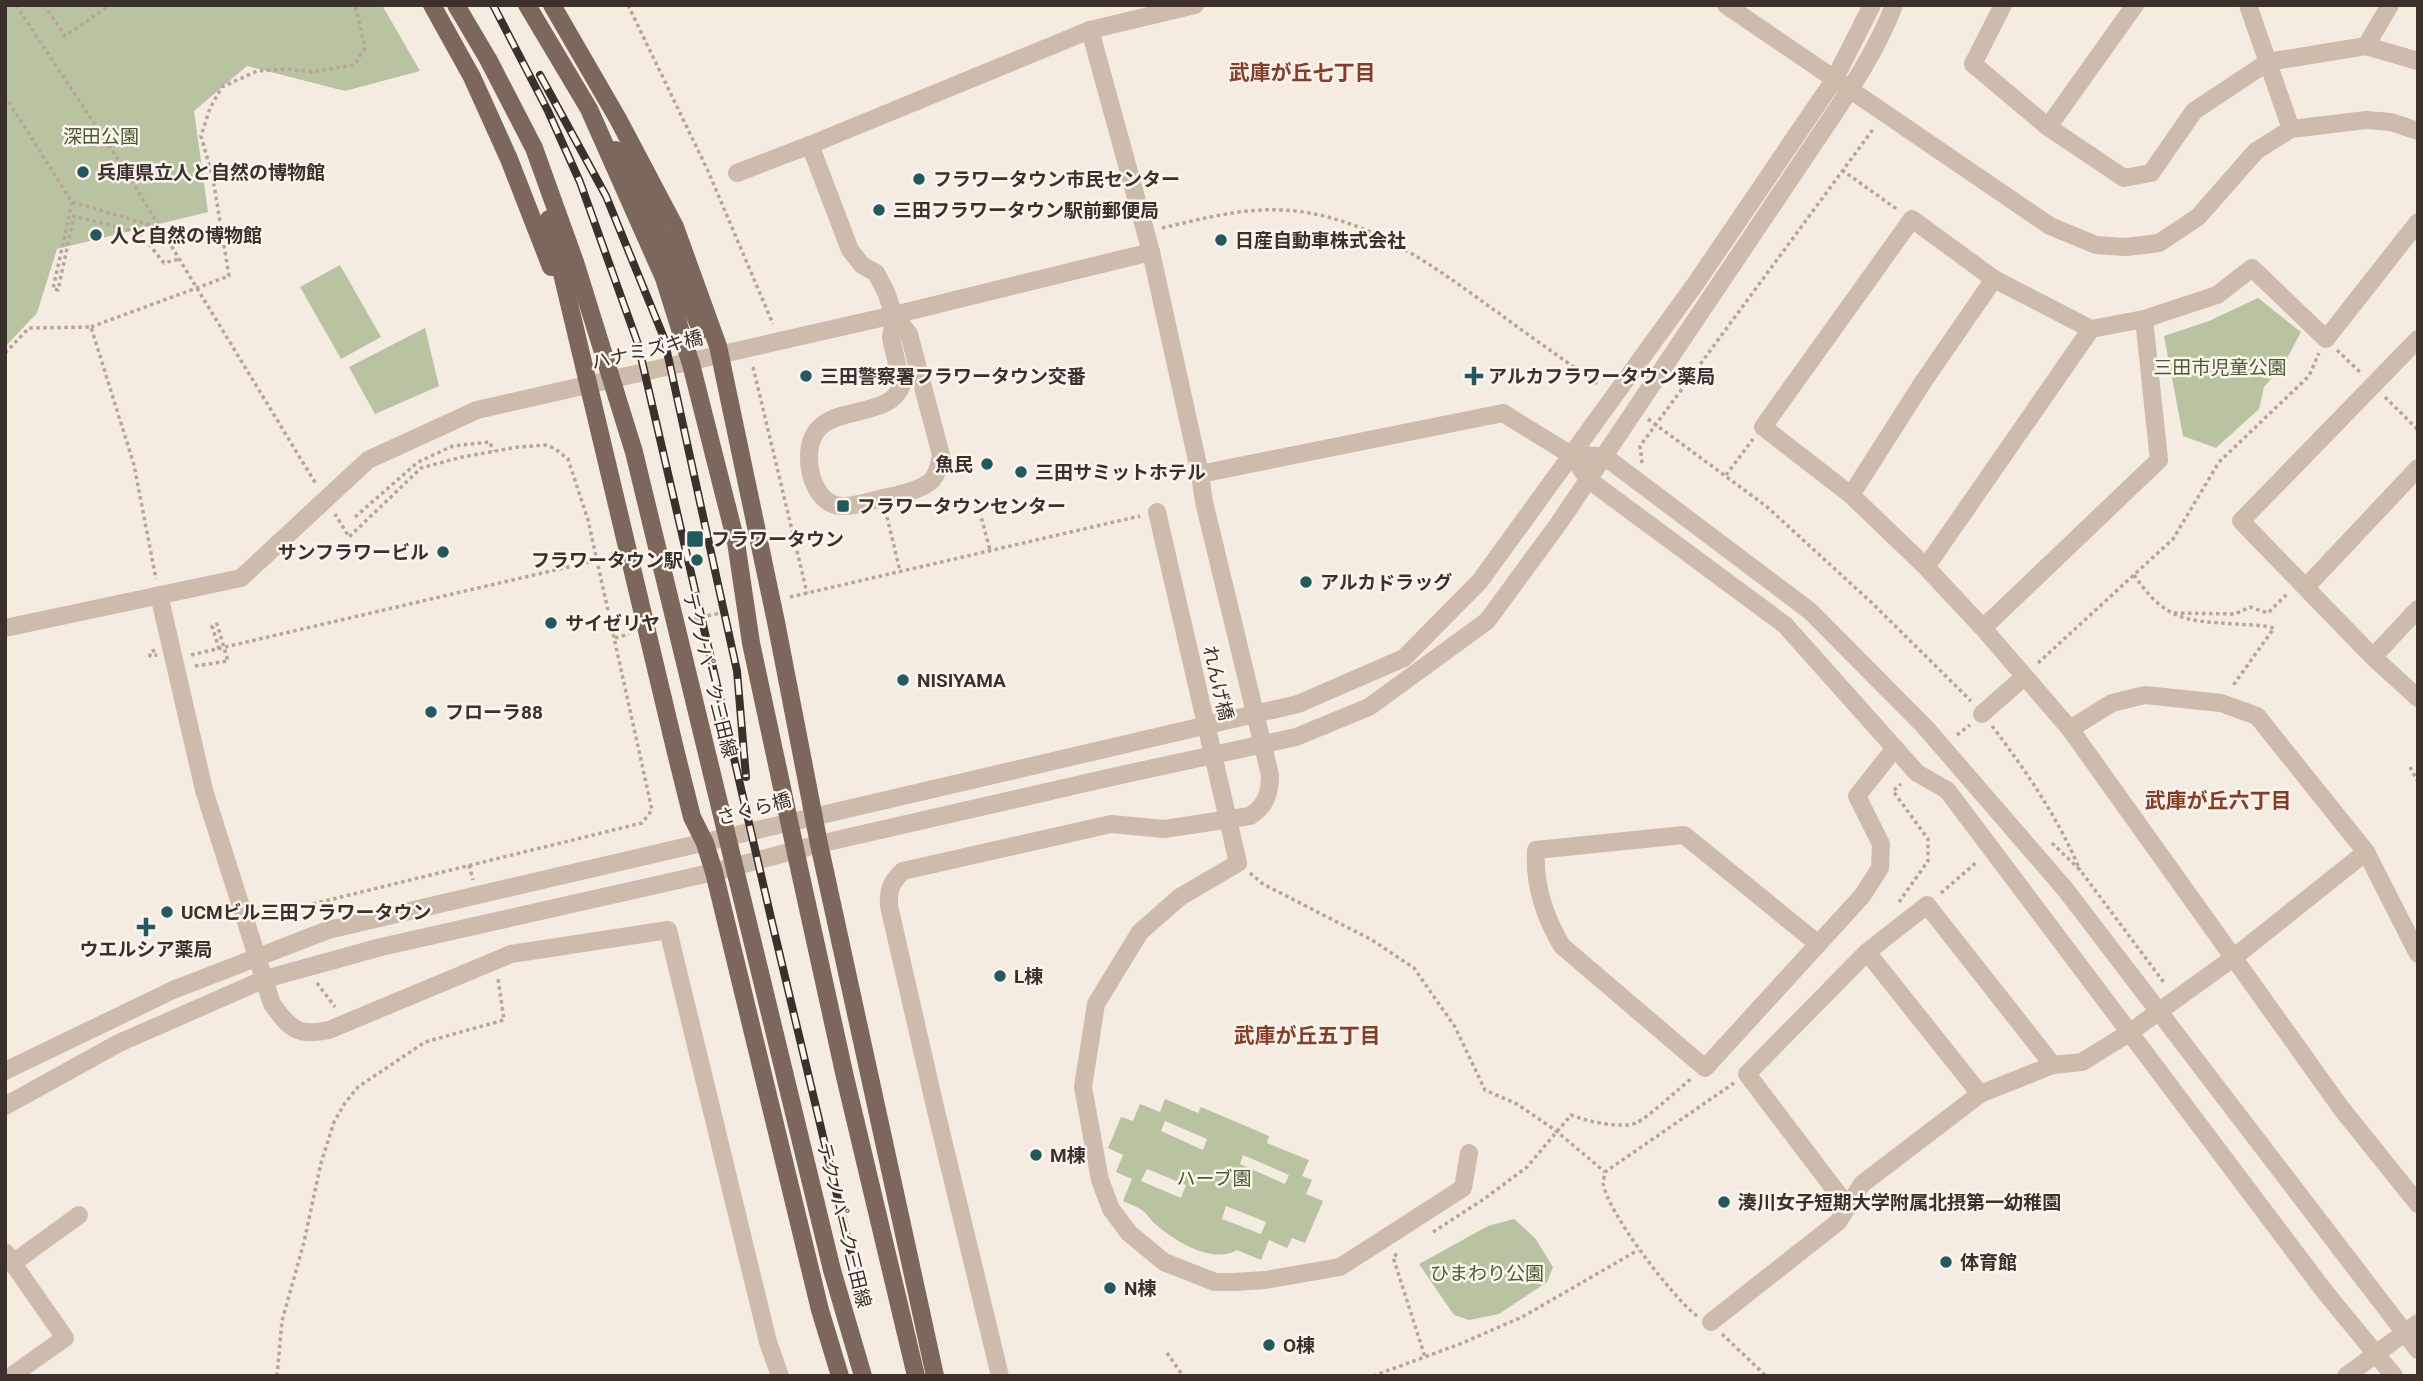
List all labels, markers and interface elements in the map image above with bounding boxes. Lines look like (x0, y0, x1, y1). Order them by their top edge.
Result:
district label: 武庫が丘七丁目 (1229, 61, 1376, 85)
park label: 深田公園 (63, 125, 139, 148)
place label: 兵庫県立人と自然の博物館 (97, 161, 325, 184)
marker: 兵庫県立人と自然の博物館 (75, 164, 91, 180)
place label: フラワータウン市民センター (933, 168, 1180, 191)
marker: フラワータウン市民センター (911, 171, 927, 187)
place label: 三田フラワータウン駅前郵便局 (893, 199, 1159, 222)
marker: 三田フラワータウン駅前郵便局 (871, 202, 887, 218)
place label: 人と自然の博物館 (110, 224, 262, 247)
marker: 人と自然の博物館 (88, 227, 104, 243)
place label: 日産自動車株式会社 (1235, 229, 1406, 252)
marker: 日産自動車株式会社 (1213, 232, 1229, 248)
street label: ハナミズキ橋 (589, 326, 705, 374)
park label: 三田市児童公園 (2153, 356, 2287, 379)
place label: 三田警察署フラワータウン交番 (820, 365, 1086, 388)
place label: アルカフラワータウン薬局 (1488, 365, 1715, 388)
marker: 三田警察署フラワータウン交番 (798, 368, 814, 384)
marker: アルカフラワータウン薬局 (1466, 368, 1482, 384)
place label: 魚民 (935, 453, 973, 476)
marker: 魚民 (979, 456, 995, 472)
place label: 三田サミットホテル (1035, 461, 1206, 484)
marker: 三田サミットホテル (1013, 464, 1029, 480)
place label: フラワータウンセンター (857, 495, 1066, 518)
marker: フラワータウンセンター (835, 498, 851, 514)
place label: フラワータウン (711, 528, 844, 551)
marker: フラワータウン (685, 529, 705, 549)
place label: サンフラワービル (278, 541, 429, 564)
marker: サンフラワービル (435, 544, 451, 560)
place label: フラワータウン駅 (531, 549, 683, 572)
marker: フラワータウン駅 (689, 552, 705, 568)
place label: アルカドラッグ (1320, 571, 1452, 594)
marker: アルカドラッグ (1298, 574, 1314, 590)
street label: テクノパーク三田線 (678, 590, 742, 760)
place label: サイゼリヤ (565, 612, 660, 635)
marker: サイゼリヤ (543, 615, 559, 631)
street label: れんげ橋 (1198, 643, 1238, 723)
place label: NISIYAMA (917, 669, 1006, 692)
marker: NISIYAMA (895, 672, 911, 688)
place label: フローラ88 (445, 701, 543, 724)
marker: フローラ88 (423, 704, 439, 720)
street label: さくら橋 (714, 788, 794, 830)
district label: 武庫が丘六丁目 (2145, 789, 2292, 813)
place label: UCMビル三田フラワータウン (181, 901, 432, 924)
marker: UCMビル三田フラワータウン (159, 904, 175, 920)
marker: ウエルシア薬局 (138, 919, 154, 935)
place label: ウエルシア薬局 (79, 938, 213, 961)
place label: L棟 (1014, 965, 1043, 988)
marker: L棟 (992, 968, 1008, 984)
district label: 武庫が丘五丁目 (1234, 1024, 1381, 1048)
street label: テクノパーク三田線 (812, 1140, 876, 1310)
place label: M棟 (1050, 1144, 1086, 1167)
marker: M棟 (1028, 1147, 1044, 1163)
park label: ハーブ園 (1177, 1167, 1251, 1190)
place label: 湊川女子短期大学附属北摂第一幼稚園 (1738, 1191, 2061, 1214)
marker: 湊川女子短期大学附属北摂第一幼稚園 (1716, 1194, 1732, 1210)
place label: 体育館 (1960, 1251, 2017, 1274)
marker: 体育館 (1938, 1254, 1954, 1270)
park label: ひまわり公園 (1430, 1262, 1544, 1285)
place label: N棟 (1124, 1277, 1156, 1300)
marker: N棟 (1102, 1280, 1118, 1296)
place label: O棟 (1283, 1334, 1315, 1357)
marker: O棟 (1261, 1337, 1277, 1353)

